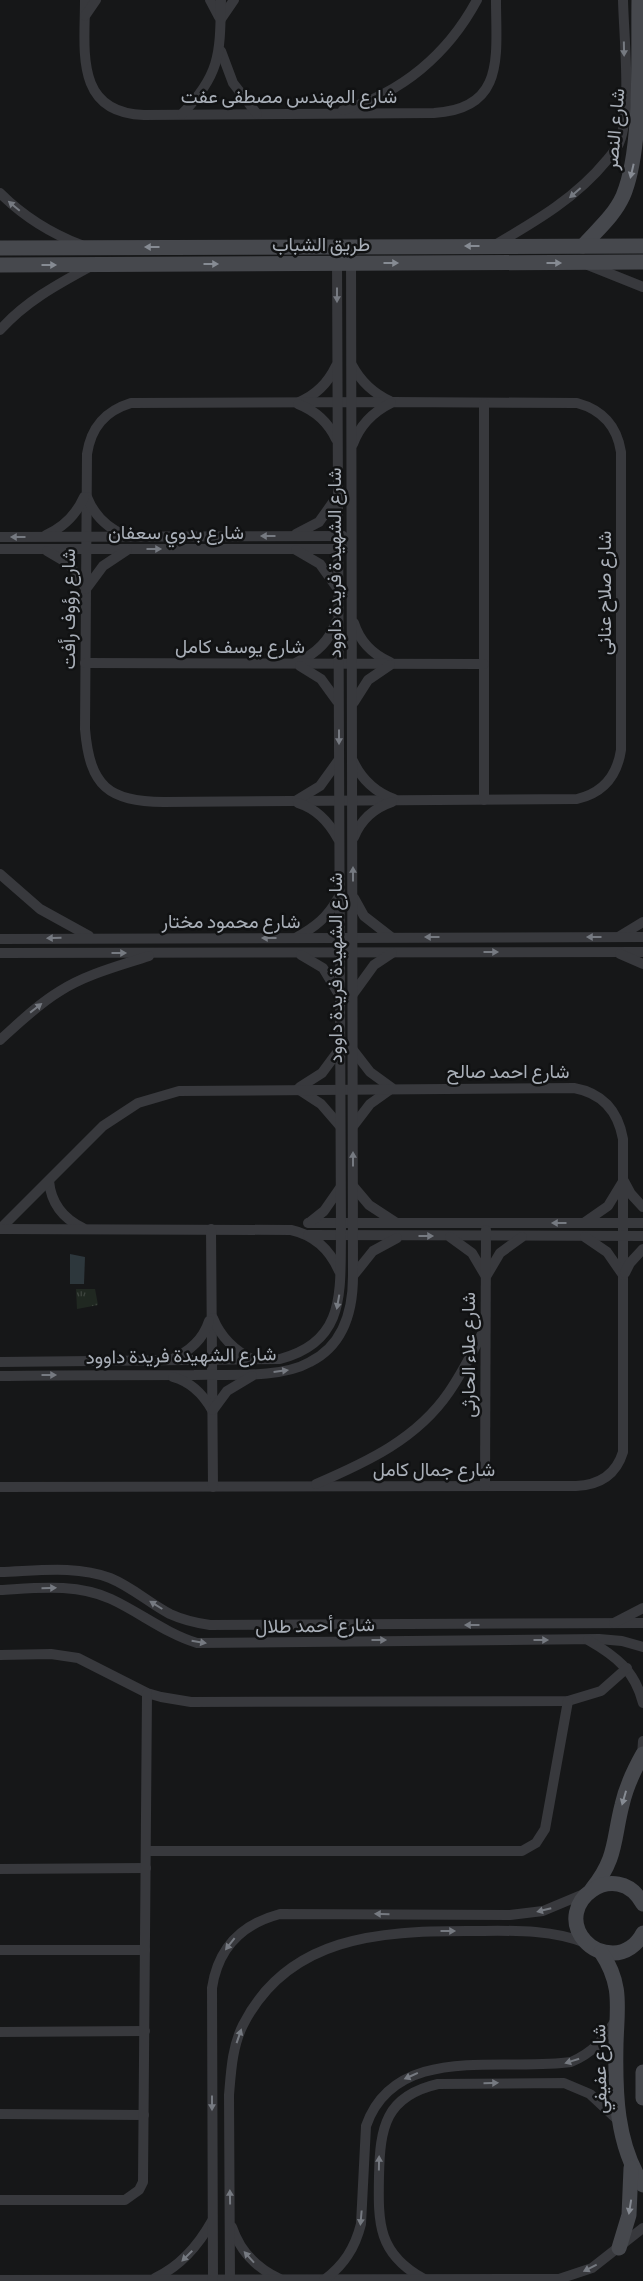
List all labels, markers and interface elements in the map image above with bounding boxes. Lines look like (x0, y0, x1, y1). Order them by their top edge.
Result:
one-way arrow (620, 41, 628, 57)
street label: شارع المهندس مصطفى عفت (181, 84, 397, 109)
street label: شارع النصر (598, 87, 631, 172)
one-way arrow (628, 163, 636, 178)
one-way arrow (568, 188, 581, 199)
one-way arrow (8, 200, 21, 211)
street label: طريق الشباب (272, 232, 370, 256)
one-way arrow (464, 242, 480, 250)
one-way arrow (144, 243, 160, 251)
one-way arrow (383, 259, 399, 267)
one-way arrow (546, 259, 562, 267)
one-way arrow (203, 260, 219, 268)
one-way arrow (41, 261, 57, 269)
one-way arrow (333, 287, 341, 303)
street label: شارع الشهيدة فريدة داوود (322, 468, 347, 658)
street label: شارع بدوي سعفان (108, 520, 244, 548)
street label: شارع صلاح عنانى (592, 531, 617, 655)
one-way arrow (260, 532, 276, 540)
one-way arrow (10, 533, 26, 541)
one-way arrow (146, 545, 162, 553)
street label: شارع رؤوف رأفت (56, 548, 81, 670)
street label: شارع يوسف كامل (175, 634, 305, 659)
one-way arrow (335, 730, 343, 746)
one-way arrow (349, 866, 357, 882)
street label: شارع الشهيدة فريدة داوود (323, 873, 348, 1063)
street label: شارع محمود مختار (161, 909, 300, 934)
one-way arrow (586, 933, 602, 941)
one-way arrow (46, 934, 62, 942)
one-way arrow (261, 934, 277, 942)
one-way arrow (424, 934, 440, 942)
one-way arrow (483, 948, 499, 956)
one-way arrow (111, 949, 127, 957)
one-way arrow (29, 1002, 42, 1013)
street label: شارع احمد صالح (446, 1059, 570, 1085)
one-way arrow (349, 1151, 357, 1167)
one-way arrow (551, 1219, 567, 1227)
one-way arrow (418, 1232, 434, 1240)
street label: شارع علاء الحارثى (456, 1292, 481, 1418)
one-way arrow (333, 1295, 341, 1311)
street label: شارع الشهيدة فريدة داوود (85, 1341, 277, 1370)
one-way arrow (273, 1367, 289, 1375)
one-way arrow (41, 1371, 57, 1379)
street label: شارع جمال كامل (373, 1457, 495, 1482)
one-way arrow (41, 1584, 57, 1592)
one-way arrow (149, 1601, 163, 1610)
street label: شارع أحمد طلال (255, 1612, 375, 1639)
one-way arrow (464, 1621, 480, 1629)
one-way arrow (371, 1636, 387, 1644)
one-way arrow (533, 1636, 549, 1644)
one-way arrow (191, 1638, 207, 1646)
one-way arrow (619, 1791, 627, 1806)
one-way arrow (536, 1906, 551, 1914)
one-way arrow (374, 1910, 390, 1918)
one-way arrow (440, 1927, 456, 1935)
one-way arrow (224, 1938, 235, 1951)
street label: شارع عفيفي (586, 2024, 616, 2114)
one-way arrow (235, 2028, 243, 2043)
one-way arrow (564, 2057, 579, 2065)
one-way arrow (404, 2071, 419, 2080)
one-way arrow (483, 2078, 499, 2086)
one-way arrow (208, 2095, 216, 2111)
one-way arrow (375, 2155, 383, 2171)
one-way arrow (226, 2189, 234, 2205)
one-way arrow (626, 2199, 634, 2215)
one-way arrow (357, 2210, 365, 2226)
one-way arrow (181, 2250, 193, 2262)
one-way arrow (244, 2251, 255, 2263)
one-way arrow (583, 2264, 598, 2272)

